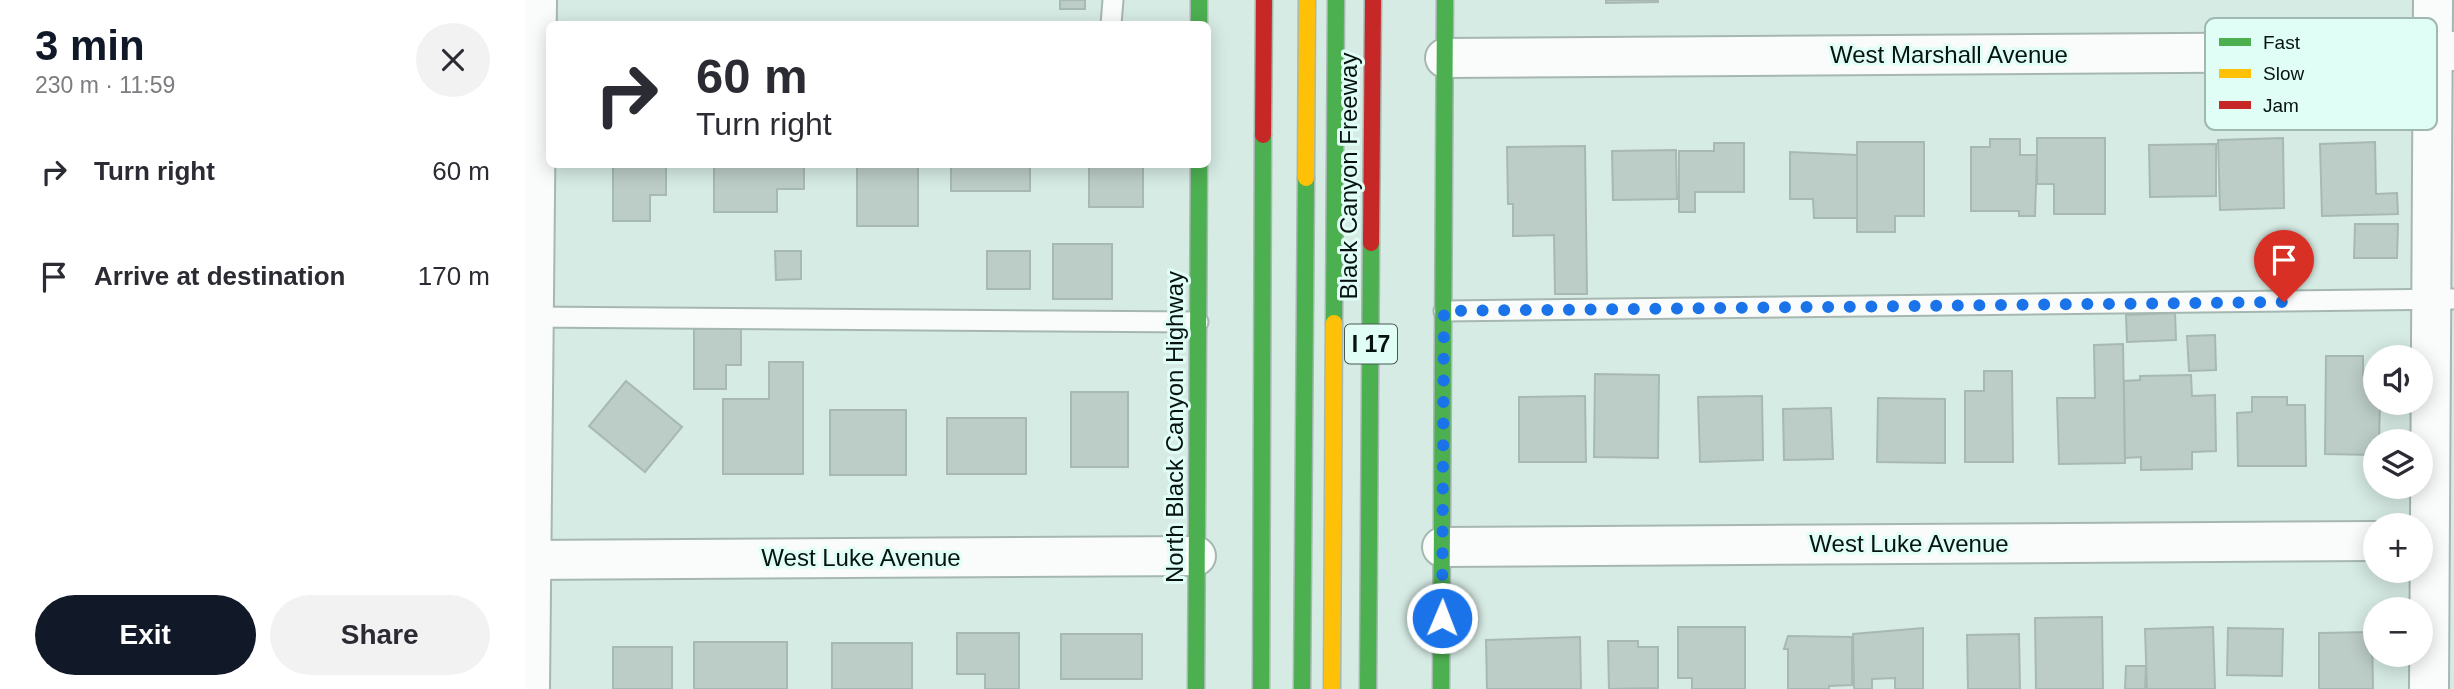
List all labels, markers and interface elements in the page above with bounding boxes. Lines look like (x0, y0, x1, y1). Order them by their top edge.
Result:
legend (2205, 18, 2437, 130)
text: 3 min (35, 22, 145, 69)
button: close (416, 23, 490, 97)
text: Fast (2263, 32, 2301, 53)
street label: West Marshall Avenue (1830, 41, 2068, 68)
icon: right (581, 49, 672, 140)
text: 60 m (696, 49, 808, 103)
street label: Black Canyon Freeway (1335, 53, 1362, 299)
text: Slow (2263, 63, 2304, 84)
text: 230 m · 11:59 (35, 72, 175, 98)
text: Jam (2263, 95, 2299, 116)
text: Turn right (696, 106, 832, 142)
icon: right (35, 153, 73, 191)
text: Turn right (94, 156, 215, 186)
text: 60 m (432, 156, 490, 186)
pin (2254, 230, 2314, 302)
icon: arrive (2265, 241, 2303, 279)
icon: arrive (35, 258, 73, 296)
text: Arrive at destination (94, 261, 345, 291)
text: 170 m (418, 261, 490, 291)
street label: North Black Canyon Highway (1161, 271, 1188, 583)
road number: I 17 (1345, 324, 1397, 364)
map controls (2363, 345, 2433, 667)
button: sound (2363, 345, 2433, 415)
button: layers (2363, 429, 2433, 499)
button: + (2363, 513, 2433, 583)
street label: West Luke Avenue (1809, 530, 2009, 557)
street label: West Luke Avenue (761, 544, 961, 571)
position arrow (1405, 581, 1479, 655)
button: Exit (35, 595, 256, 675)
button: Share (270, 595, 490, 675)
button: − (2363, 597, 2433, 667)

